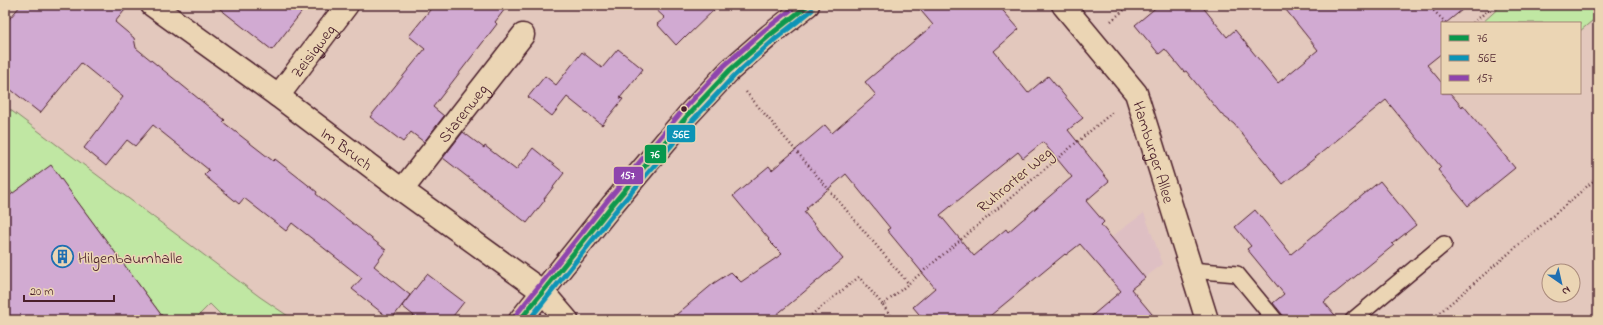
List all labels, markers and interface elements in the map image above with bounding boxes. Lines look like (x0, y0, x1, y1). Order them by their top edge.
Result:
street label: Zeisigweg (286, 20, 342, 84)
legend (1441, 22, 1581, 94)
text: 76 (1477, 30, 1488, 48)
text: 56E (1477, 50, 1496, 68)
text: 157 (1477, 70, 1493, 88)
street label: Starenweg (433, 79, 495, 149)
street label: Hamburger Allee (1125, 98, 1180, 207)
unlabelled marker (679, 104, 689, 114)
street label: Im Bruch (315, 122, 377, 178)
line badge: 56E (666, 124, 696, 143)
text: 56E (672, 127, 690, 143)
street label: Ruhrorter Weg (972, 142, 1058, 219)
line badge: 76 (644, 144, 667, 164)
text: 76 (650, 147, 660, 163)
line badge: 157 (613, 166, 644, 185)
text: 157 (621, 168, 636, 184)
building icon: Hilgenbaumhalle (49, 244, 75, 270)
place label: Hilgenbaumhalle (78, 247, 183, 271)
north arrow (1541, 263, 1581, 303)
scale bar (24, 277, 114, 303)
text: N (1558, 282, 1574, 299)
text: 20 m (30, 283, 53, 301)

